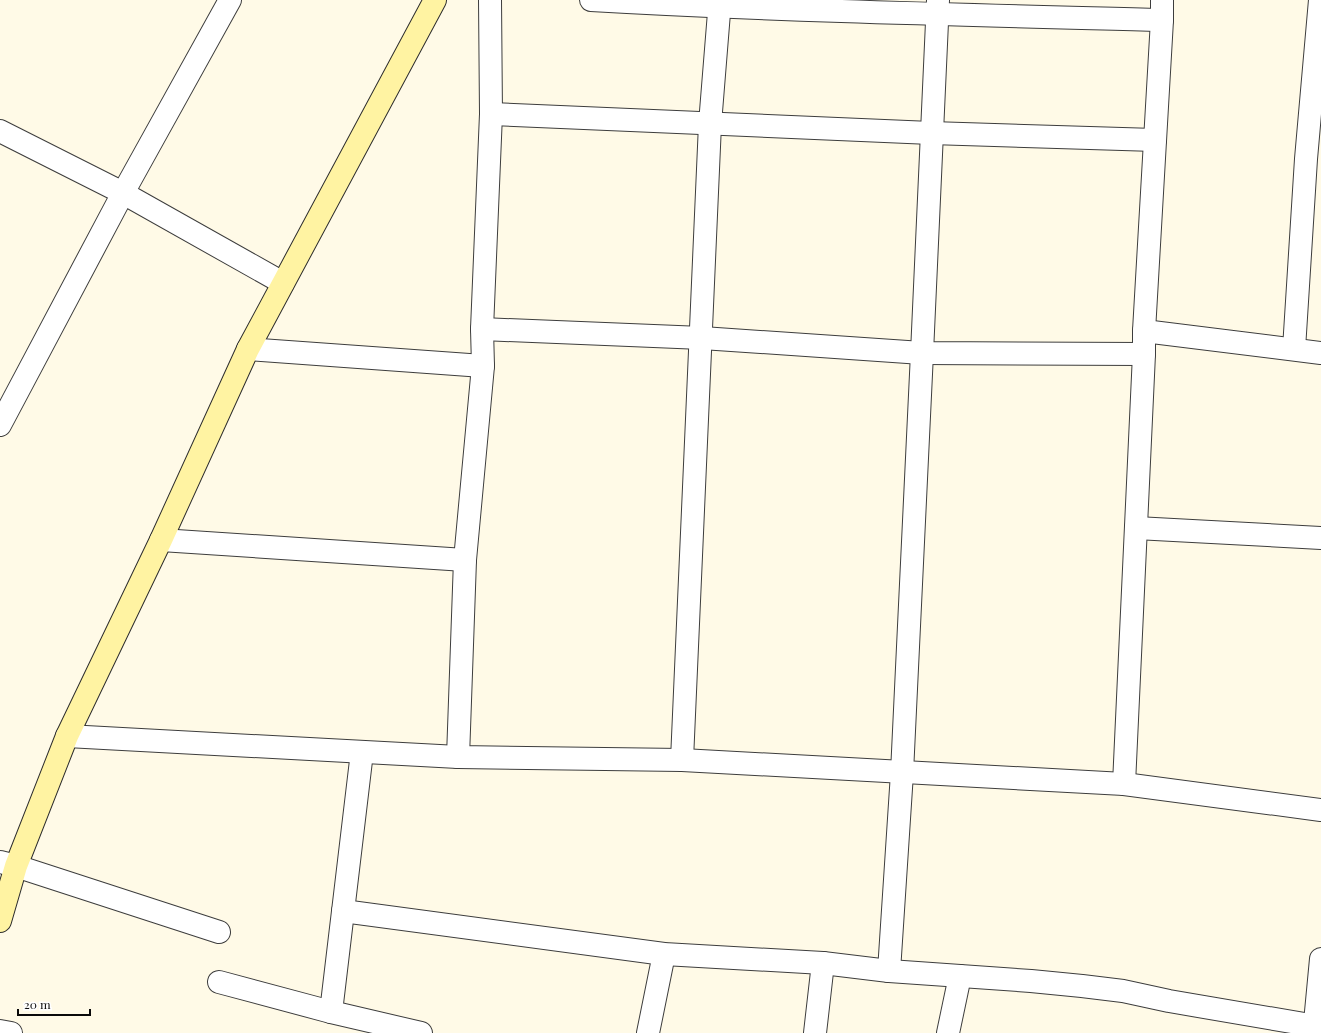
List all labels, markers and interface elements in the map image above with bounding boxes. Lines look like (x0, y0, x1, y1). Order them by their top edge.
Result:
scale bar (18, 991, 90, 1017)
text: 20 m (24, 996, 51, 1012)

